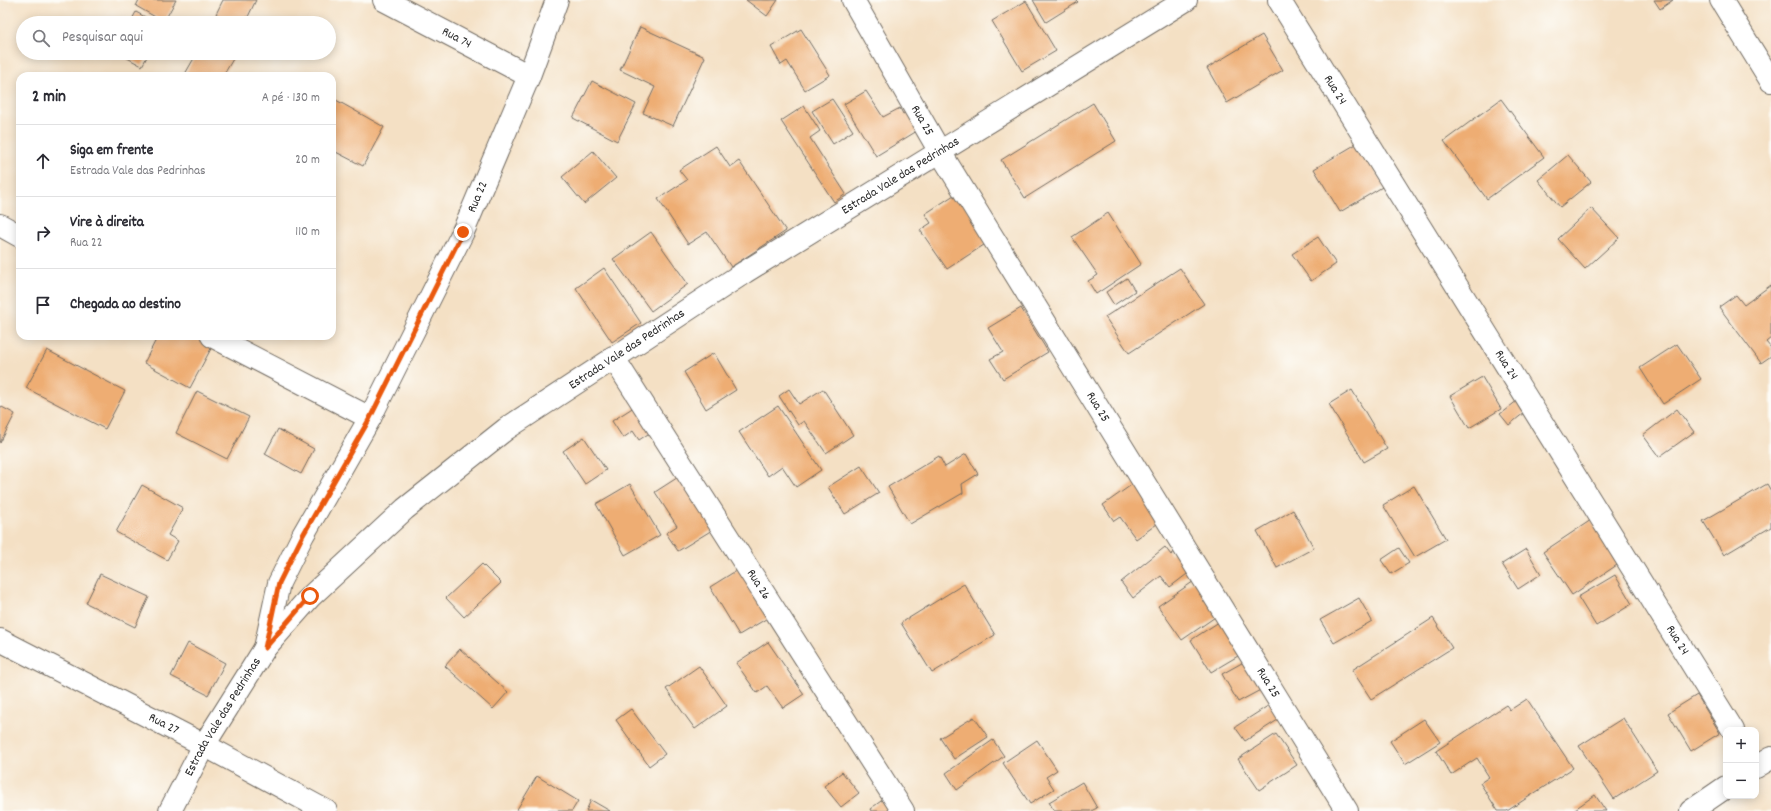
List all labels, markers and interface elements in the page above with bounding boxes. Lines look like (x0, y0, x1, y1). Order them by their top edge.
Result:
search box (16, 16, 336, 60)
street label: Rua 74 (438, 22, 475, 54)
icon: search (30, 27, 52, 49)
text: Pesquisar aqui (62, 27, 143, 49)
street label: Rua 24 (1318, 71, 1352, 109)
text: 2 min (32, 86, 66, 110)
text: A pé · 130 m (262, 89, 320, 108)
street label: Rua 25 (906, 102, 938, 140)
street label: Estrada Vale das Pedrinhas (838, 132, 963, 220)
text: Siga em frente (70, 140, 153, 162)
icon: ahead (32, 150, 54, 172)
text: 20 m (295, 151, 320, 170)
text: Estrada Vale das Pedrinhas (70, 162, 206, 181)
street label: Rua 22 (463, 178, 493, 216)
text: Vire à direita (70, 212, 144, 234)
icon: right (32, 222, 54, 244)
text: 110 m (295, 223, 320, 242)
route end (454, 223, 472, 241)
text: Rua 22 (70, 234, 102, 253)
icon: arrive (32, 294, 54, 316)
text: Chegada ao destino (70, 294, 181, 316)
street label: Estrada Vale das Pedrinhas (565, 304, 689, 395)
street label: Rua 24 (1490, 346, 1523, 384)
street label: Rua 25 (1081, 388, 1114, 426)
street label: Rua 26 (741, 565, 775, 604)
route start (301, 587, 319, 605)
street label: Rua 24 (1661, 622, 1694, 659)
street label: Estrada Vale das Pedrinhas (180, 654, 266, 780)
street label: Rua 25 (1251, 664, 1285, 702)
street label: Rua 27 (145, 709, 182, 740)
map controls (1723, 727, 1759, 799)
button: + (1723, 727, 1759, 763)
button: − (1723, 763, 1759, 799)

